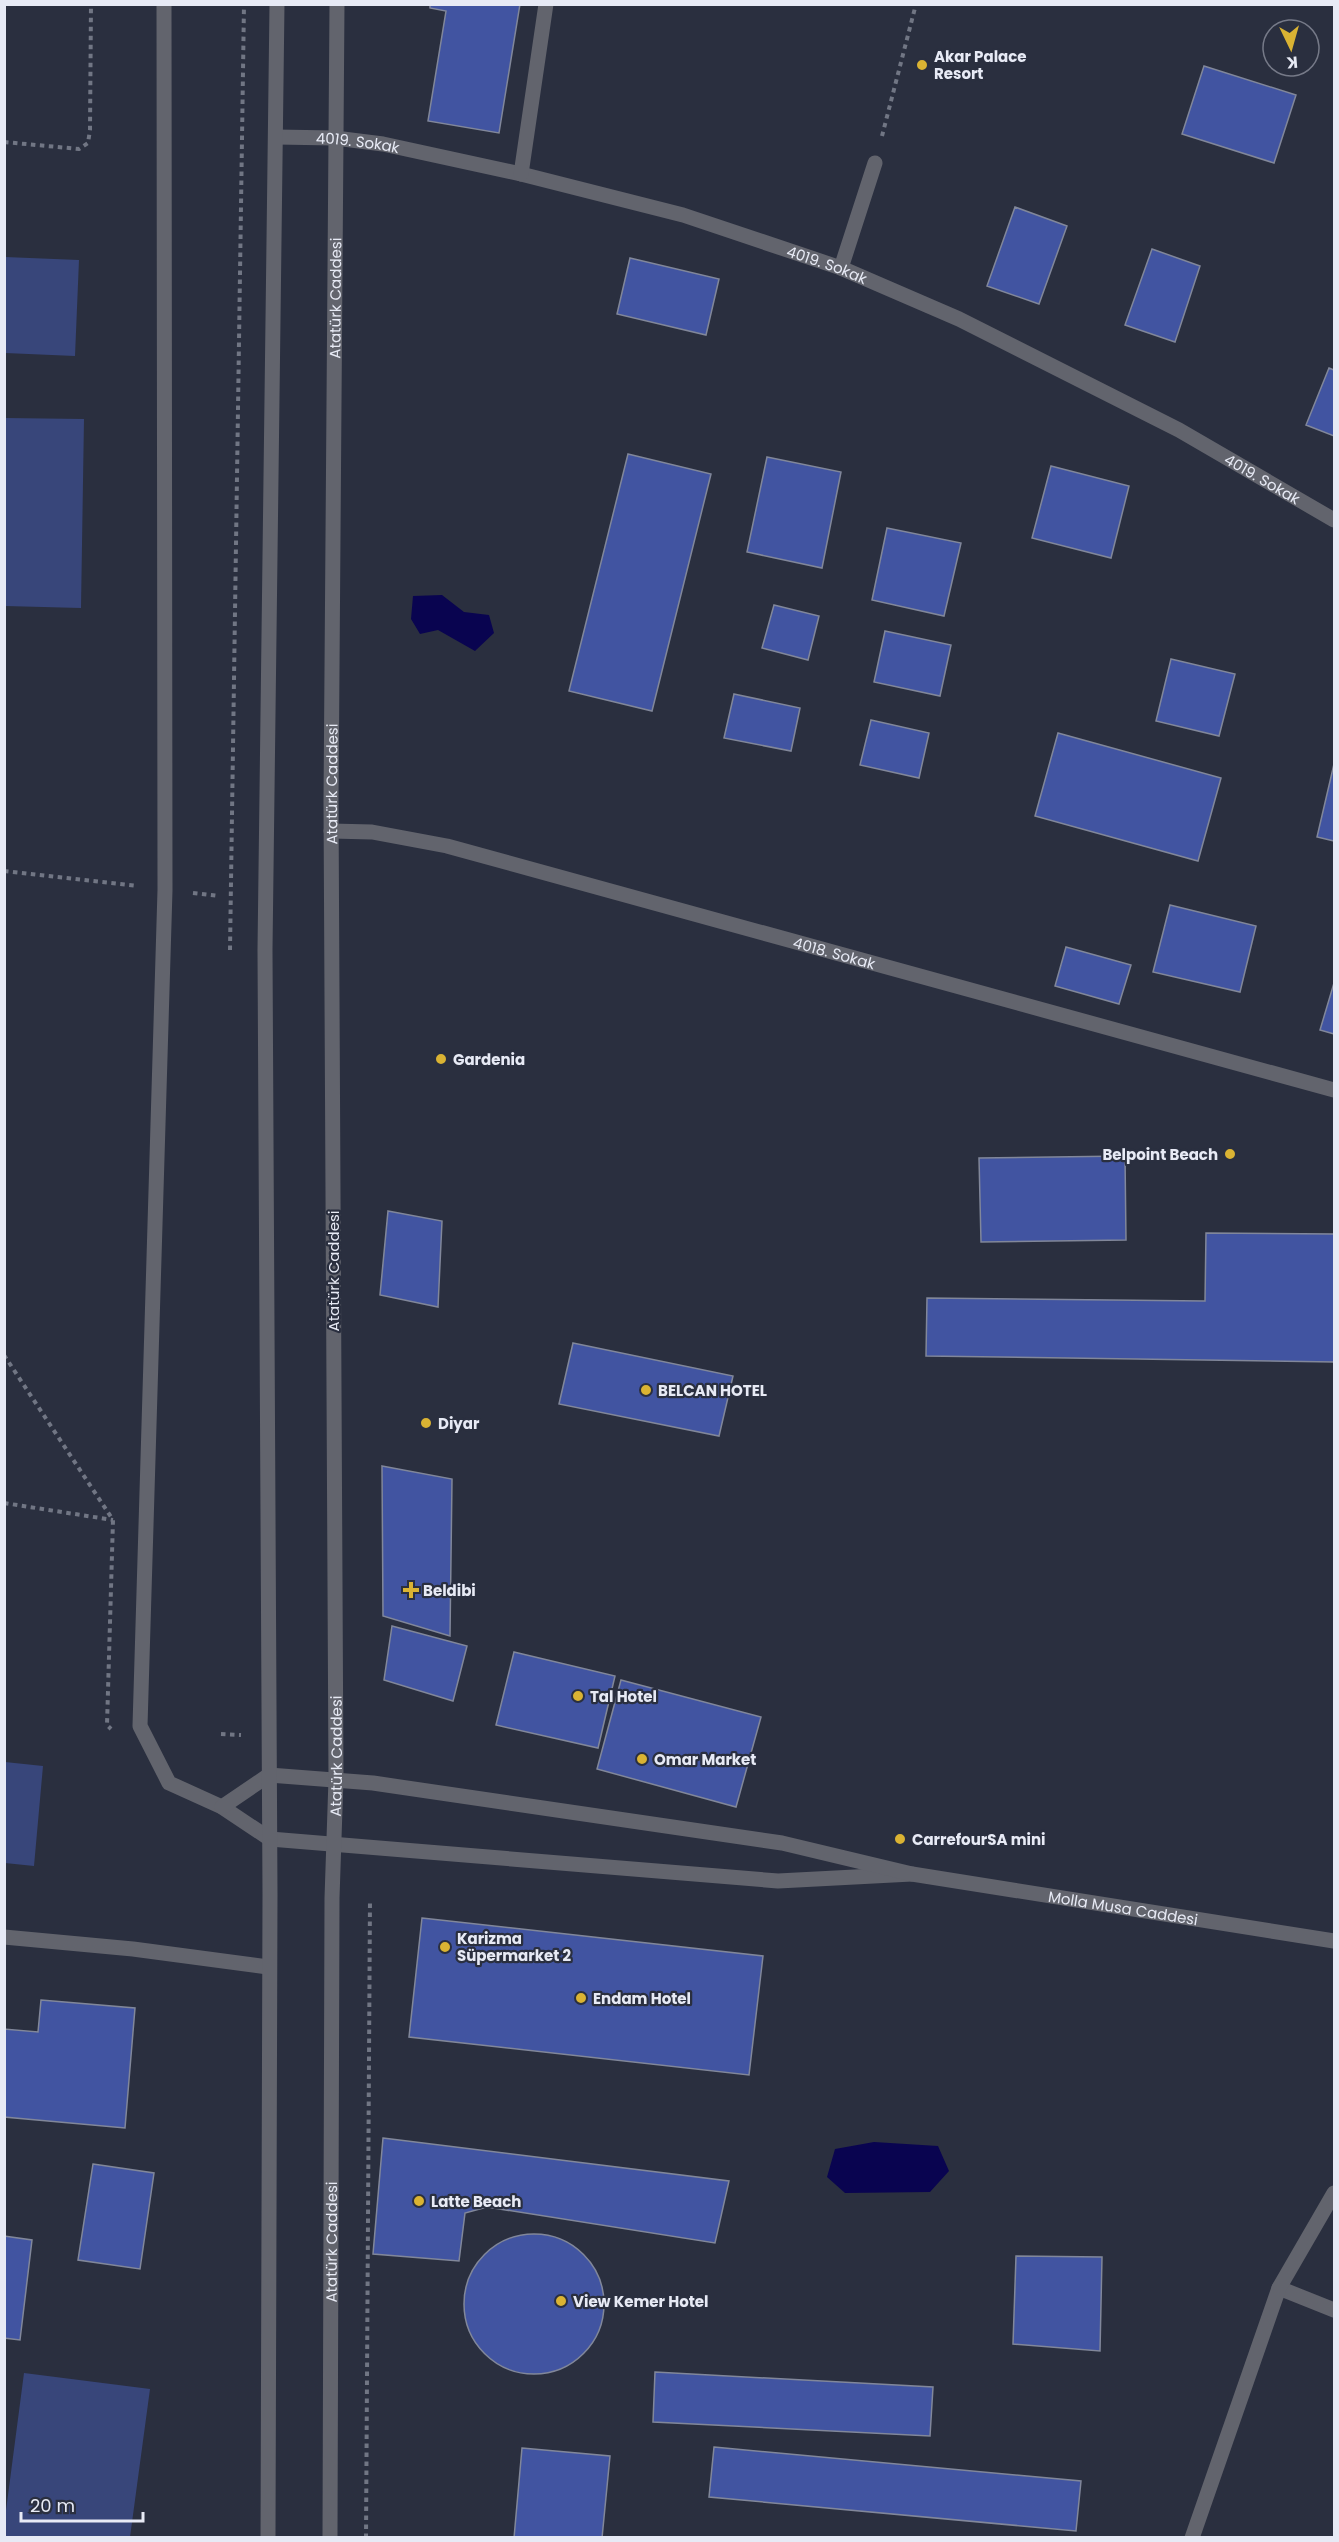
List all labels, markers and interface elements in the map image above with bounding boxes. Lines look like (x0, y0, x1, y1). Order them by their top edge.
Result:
north arrow (1261, 18, 1321, 78)
place label: Akar Palace Resort (934, 46, 1027, 84)
text: K (1286, 51, 1299, 74)
marker: Akar Palace Resort (915, 58, 929, 72)
street label: 4019. Sokak (316, 127, 402, 158)
street label: Atatürk Caddesi (324, 237, 346, 359)
street label: 4019. Sokak (784, 240, 871, 289)
street label: 4019. Sokak (1221, 448, 1305, 509)
street label: Atatürk Caddesi (320, 723, 342, 845)
street label: 4018. Sokak (791, 931, 878, 974)
place label: Gardenia (453, 1049, 525, 1070)
marker: Gardenia (434, 1052, 448, 1066)
place label: Belpoint Beach (1102, 1144, 1218, 1165)
marker: Belpoint Beach (1223, 1147, 1237, 1161)
street label: Atatürk Caddesi (323, 1211, 344, 1331)
place label: BELCAN HOTEL (658, 1380, 767, 1401)
marker: BELCAN HOTEL (639, 1383, 653, 1397)
place label: Diyar (438, 1413, 480, 1434)
marker: Diyar (419, 1416, 433, 1430)
place label: Beldibi (423, 1580, 476, 1601)
marker: Beldibi (404, 1583, 418, 1597)
place label: Tal Hotel (590, 1686, 657, 1707)
marker: Tal Hotel (571, 1689, 585, 1703)
street label: Atatürk Caddesi (324, 1695, 347, 1817)
place label: Omar Market (654, 1749, 756, 1770)
marker: Omar Market (635, 1752, 649, 1766)
place label: CarrefourSA mini (912, 1829, 1046, 1850)
marker: CarrefourSA mini (893, 1832, 907, 1846)
street label: Molla Musa Caddesi (1047, 1885, 1200, 1930)
place label: Karizma Süpermarket 2 (457, 1928, 571, 1966)
marker: Karizma Süpermarket 2 (438, 1940, 452, 1954)
place label: Endam Hotel (593, 1988, 691, 2009)
marker: Endam Hotel (574, 1991, 588, 2005)
street label: Atatürk Caddesi (320, 2181, 342, 2303)
place label: Latte Beach (431, 2191, 521, 2212)
marker: Latte Beach (412, 2194, 426, 2208)
place label: View Kemer Hotel (573, 2291, 708, 2312)
marker: View Kemer Hotel (554, 2294, 568, 2308)
scale bar (21, 2485, 142, 2523)
text: 20 m (30, 2493, 75, 2518)

